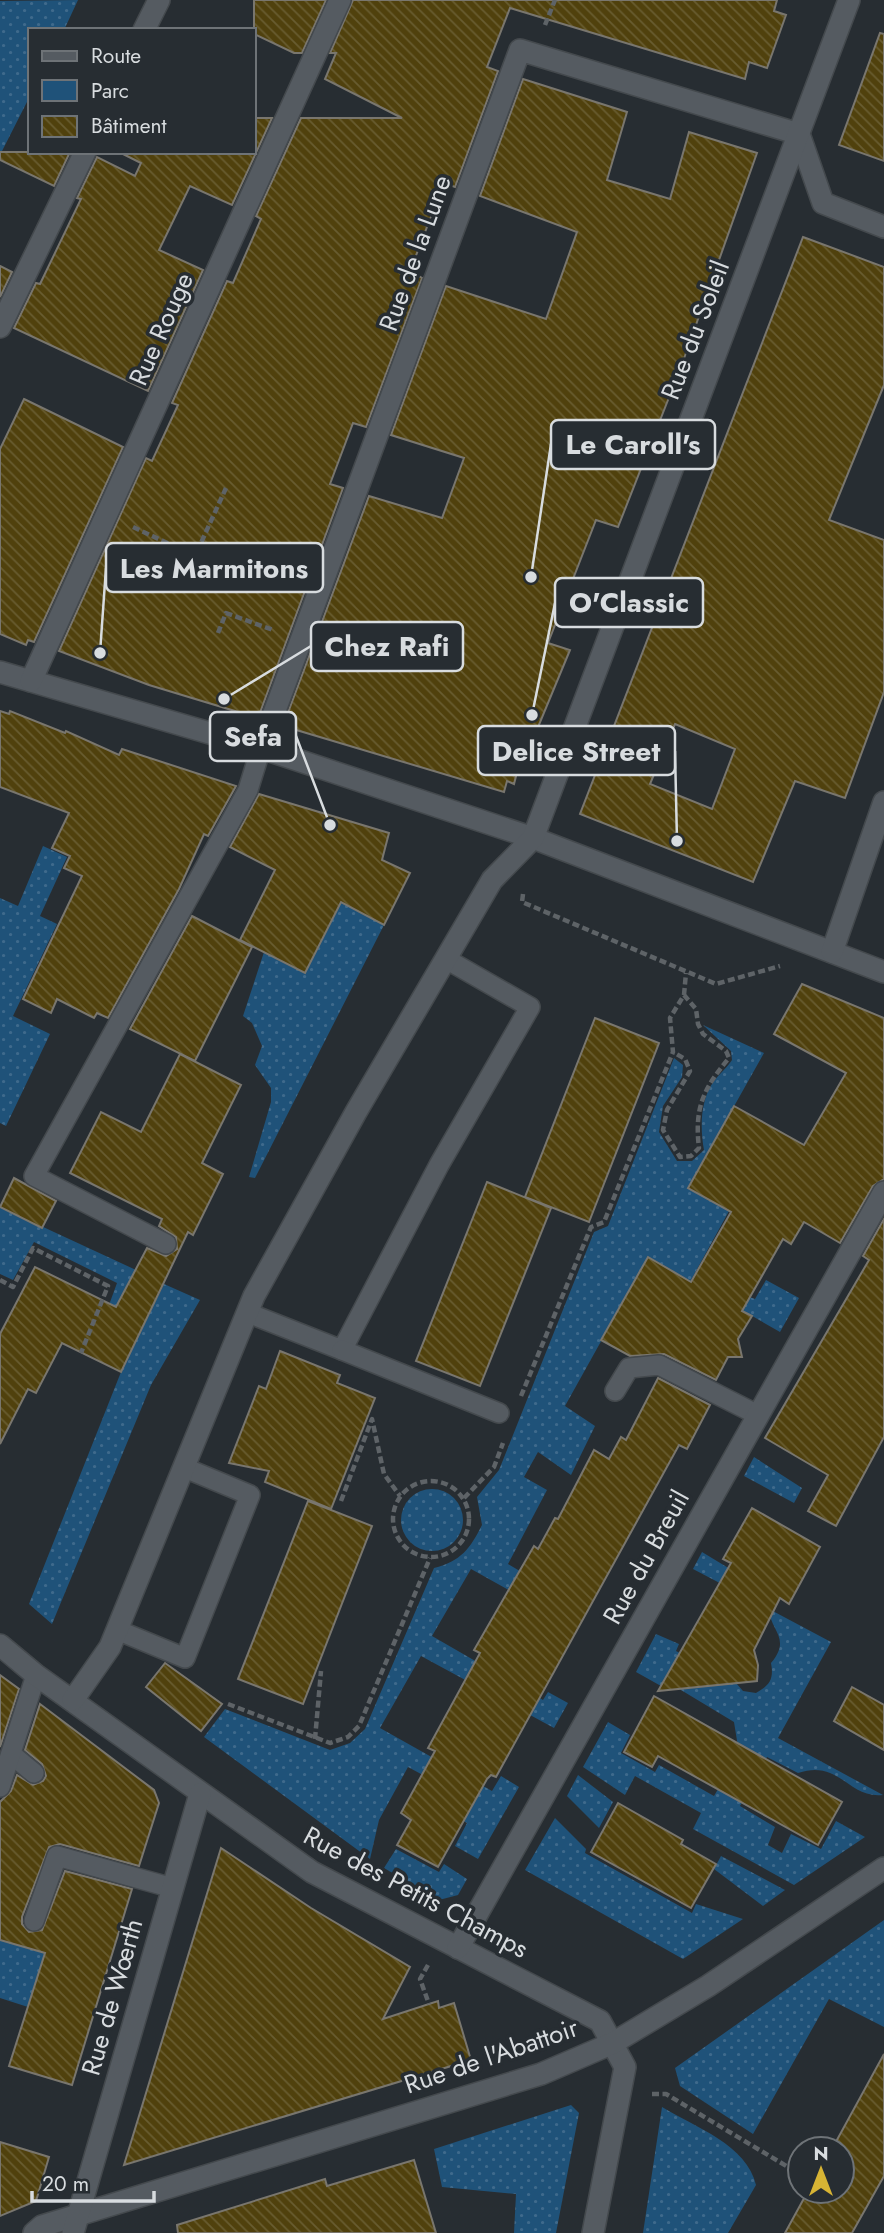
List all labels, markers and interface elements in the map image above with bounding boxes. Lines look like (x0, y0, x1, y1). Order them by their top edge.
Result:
legend (28, 28, 256, 154)
text: Route (91, 41, 141, 71)
text: Parc (91, 76, 129, 106)
text: Bâtiment (91, 111, 167, 141)
street label: Rue de la Lune (369, 170, 461, 336)
street label: Rue du Soleil (651, 255, 739, 405)
street label: Rue Rouge (119, 266, 203, 392)
callout: Le Caroll's (551, 420, 715, 469)
text: Le Caroll's (565, 424, 701, 465)
callout: Les Marmitons (106, 543, 323, 592)
text: Les Marmitons (120, 548, 308, 589)
callout: O'Classic (555, 578, 703, 627)
text: O'Classic (569, 582, 689, 623)
callout: Chez Rafi (311, 622, 463, 671)
text: Chez Rafi (325, 626, 449, 667)
callout: Sefa (210, 712, 296, 761)
text: Sefa (224, 716, 282, 757)
callout: Delice Street (478, 726, 675, 775)
text: Delice Street (492, 731, 660, 772)
street label: Rue du Breuil (593, 1483, 699, 1631)
street label: Rue des Petits Champs (297, 1817, 535, 1967)
street label: Rue de Wœrth (72, 1914, 152, 2080)
street label: Rue de l'Abattoir (399, 2008, 583, 2104)
north arrow (786, 2135, 856, 2205)
text: N (813, 2140, 829, 2167)
scale bar (32, 2160, 154, 2204)
text: 20 m (42, 2169, 89, 2199)

